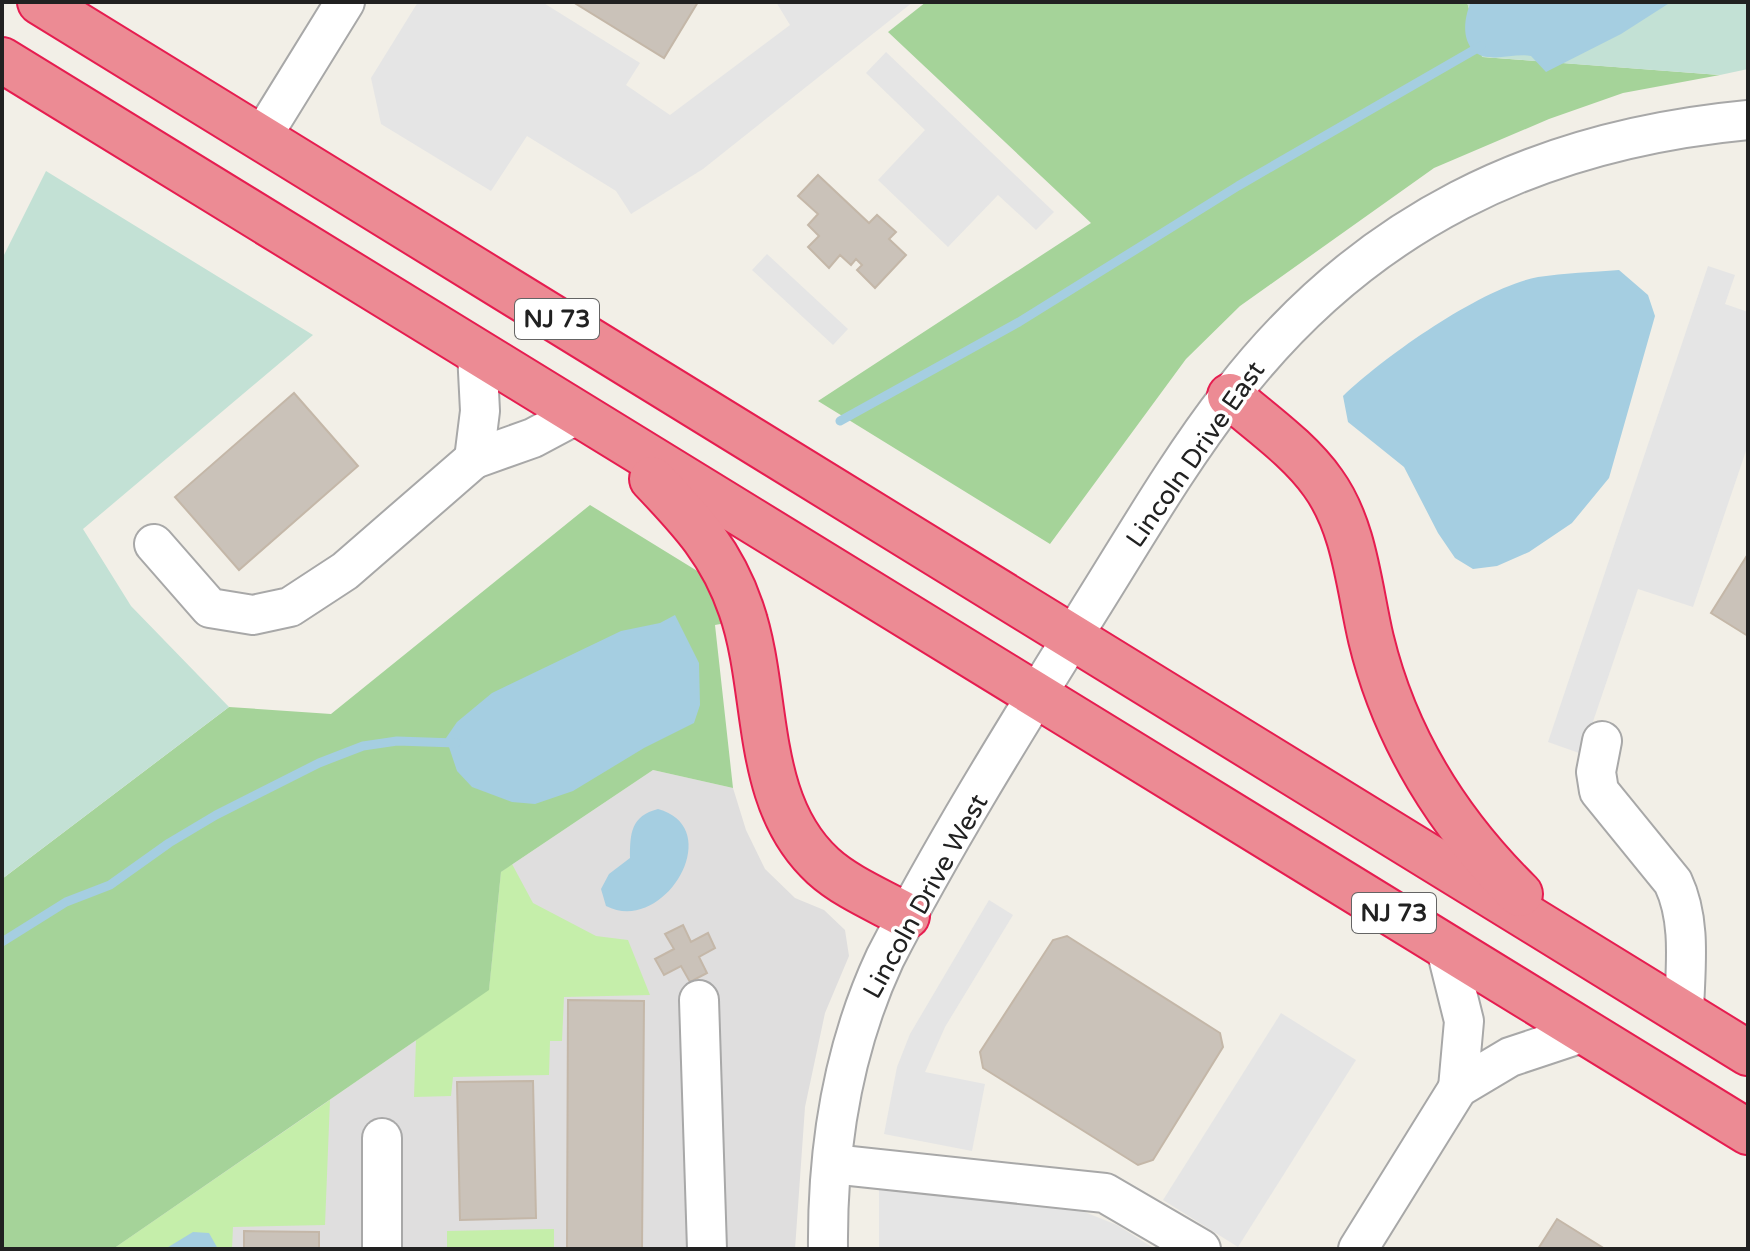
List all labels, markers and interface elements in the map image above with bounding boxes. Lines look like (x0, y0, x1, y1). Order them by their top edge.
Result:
road number: NJ 73 (515, 299, 599, 339)
street label: Lincoln Drive East (1120, 355, 1271, 553)
street label: Lincoln Drive West (856, 789, 995, 1004)
road number: NJ 73 (1352, 893, 1436, 933)

